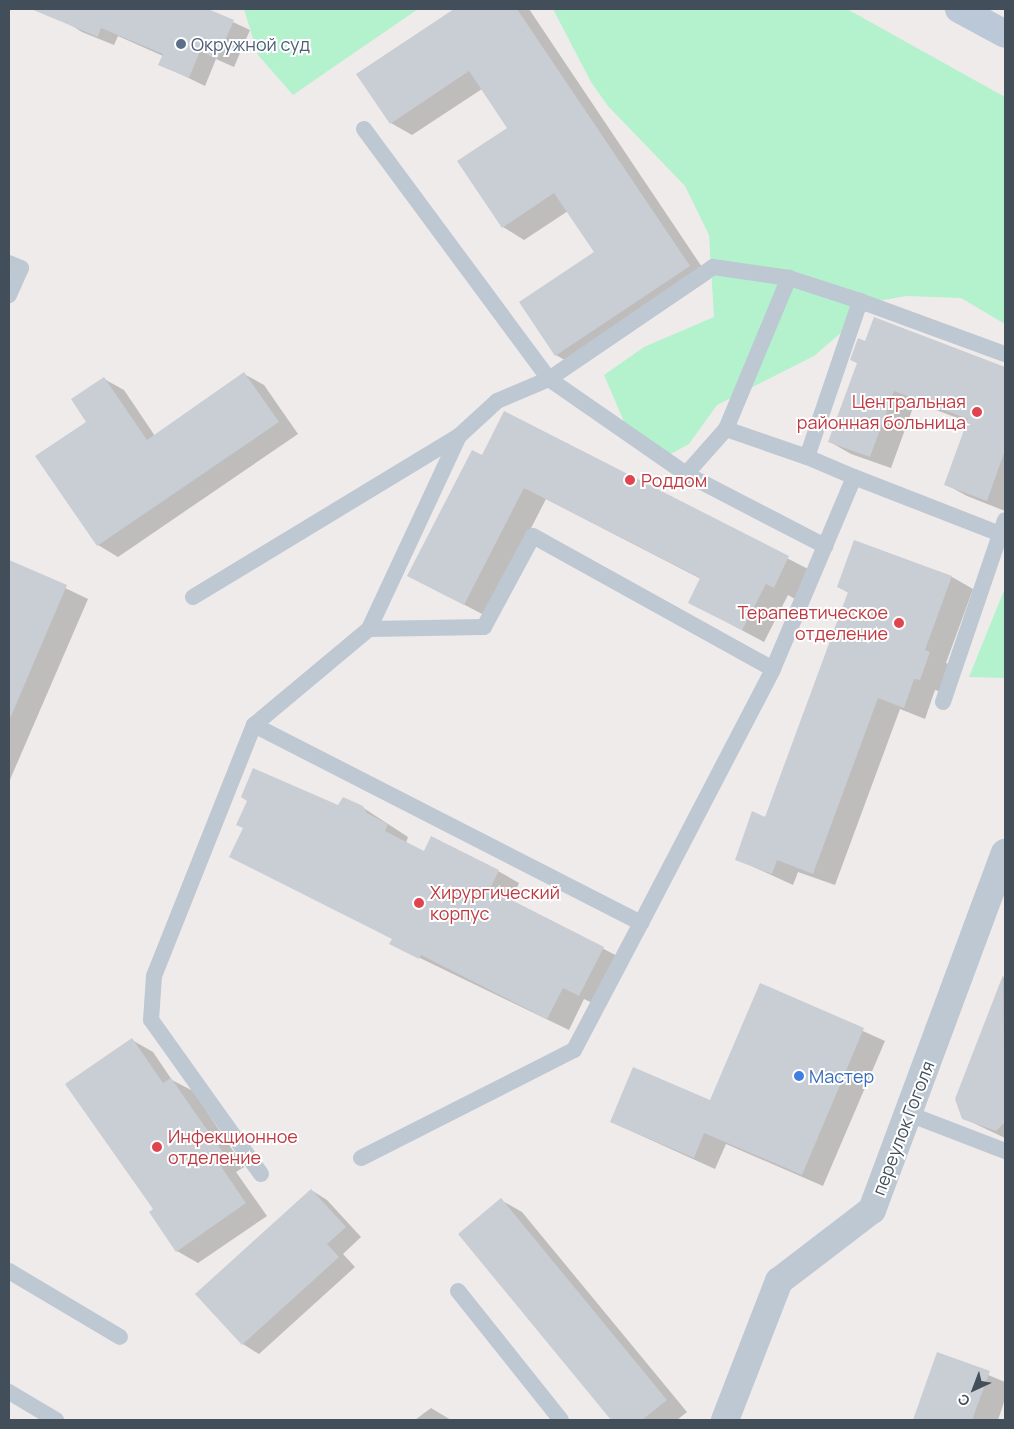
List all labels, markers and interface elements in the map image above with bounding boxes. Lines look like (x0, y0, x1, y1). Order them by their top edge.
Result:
place label: Окружной суд (191, 33, 310, 55)
marker: Окружной суд (175, 38, 187, 50)
place label: Центральная районная больница (797, 391, 966, 434)
marker: Центральная районная больница (970, 405, 984, 419)
place label: Роддом (641, 469, 707, 491)
marker: Роддом (623, 473, 637, 487)
place label: Терапевтическое отделение (737, 602, 888, 644)
marker: Терапевтическое отделение (892, 616, 906, 630)
place label: Хирургический корпус (430, 882, 560, 924)
marker: Хирургический корпус (412, 896, 426, 910)
street label: переулок Гоголя (867, 1058, 939, 1198)
place label: Мастер (809, 1065, 874, 1087)
marker: Мастер (793, 1070, 805, 1082)
place label: Инфекционное отделение (168, 1126, 298, 1168)
marker: Инфекционное отделение (150, 1140, 164, 1154)
north arrow (949, 1364, 999, 1414)
text: С (953, 1390, 974, 1411)

